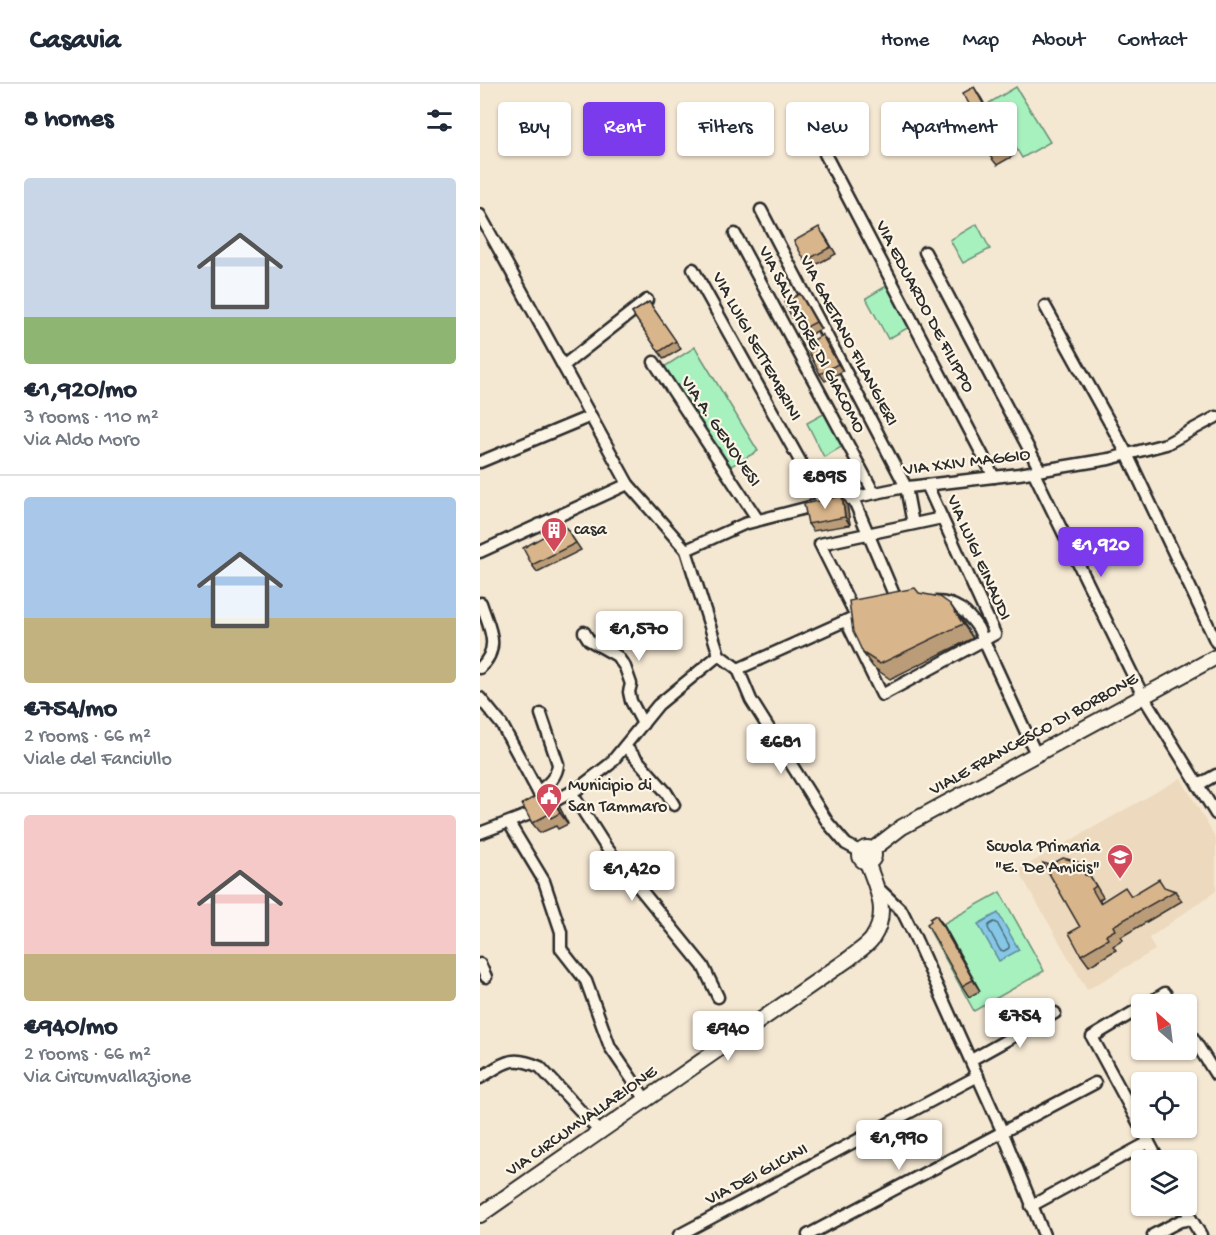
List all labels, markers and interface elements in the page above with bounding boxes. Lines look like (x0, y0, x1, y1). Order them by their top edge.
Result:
text: Casavia (30, 25, 121, 58)
text: Home (881, 29, 929, 54)
text: Map (962, 29, 999, 54)
text: About (1032, 29, 1085, 54)
text: Contact (1118, 29, 1186, 54)
chip: Buy (498, 102, 571, 156)
chip: Rent (583, 102, 665, 156)
chip: Filters (677, 102, 774, 156)
chip: New (786, 102, 869, 156)
chip: Apartment (881, 102, 1017, 156)
icon: filters (423, 104, 456, 137)
text: 8 homes (24, 105, 113, 136)
icon: home (186, 217, 294, 325)
street label: VIA EDUARDO DE FILIPPO (869, 217, 978, 397)
street label: VIA SALVATORE DI GIACOMO (752, 242, 869, 437)
street label: VIA GAETANO FILANGIERI (794, 251, 902, 430)
street label: VIA LUIGI SETTEMBRINI (706, 268, 806, 425)
street label: VIA A. GENOVESI (675, 372, 765, 491)
text: €1,920/mo (24, 376, 137, 407)
text: 3 rooms · 110 m² (24, 407, 159, 430)
text: Via Aldo Moro (24, 430, 140, 453)
street label: VIA XXIV MAGGIO (901, 445, 1032, 481)
pin: €895 (789, 459, 861, 510)
text: €895 (803, 467, 847, 490)
street label: VIA LUIGI EINAUDI (941, 491, 1015, 624)
building icon: casa (539, 515, 569, 553)
place label: casa (574, 520, 608, 541)
pin: €1,920 (1052, 527, 1150, 578)
text: €1,920 (1072, 535, 1130, 558)
icon: home (186, 536, 294, 644)
pin: €1,570 (590, 611, 688, 662)
text: €1,570 (610, 619, 668, 642)
street label: VIALE FRANCESCO DI BORBONE (925, 668, 1143, 802)
text: €754/mo (24, 695, 117, 726)
pin: €681 (745, 724, 817, 775)
text: 2 rooms · 66 m² (24, 726, 151, 749)
text: €681 (760, 732, 802, 755)
text: Viale del Fanciullo (24, 749, 172, 772)
place label: Municipio di San Tammaro (568, 776, 667, 818)
public building icon: Municipio di San Tammaro (534, 781, 564, 819)
place label: Scuola Primaria "E. De Amicis" (986, 837, 1101, 879)
school or university icon: Scuola Primaria "E. De Amicis" (1105, 842, 1135, 880)
pin: €1,420 (583, 851, 681, 902)
icon: home (186, 854, 294, 962)
text: €1,420 (604, 859, 660, 882)
north arrow (1131, 994, 1197, 1060)
map controls (1131, 994, 1197, 1216)
pin: €754 (984, 998, 1056, 1049)
text: €754 (999, 1006, 1041, 1029)
pin: €940 (692, 1011, 764, 1062)
text: €940/mo (24, 1013, 118, 1044)
text: €940 (707, 1019, 749, 1042)
text: 2 rooms · 66 m² (24, 1044, 151, 1067)
street label: VIA CIRCUMVALLAZIONE (502, 1061, 662, 1183)
text: Via Circumvallazione (24, 1067, 191, 1090)
button: locate (1131, 1072, 1197, 1138)
pin: €1,990 (850, 1120, 948, 1171)
text: €1,990 (870, 1128, 928, 1151)
street label: VIA DEI GLICINI (701, 1139, 812, 1211)
button: layers (1131, 1150, 1197, 1216)

